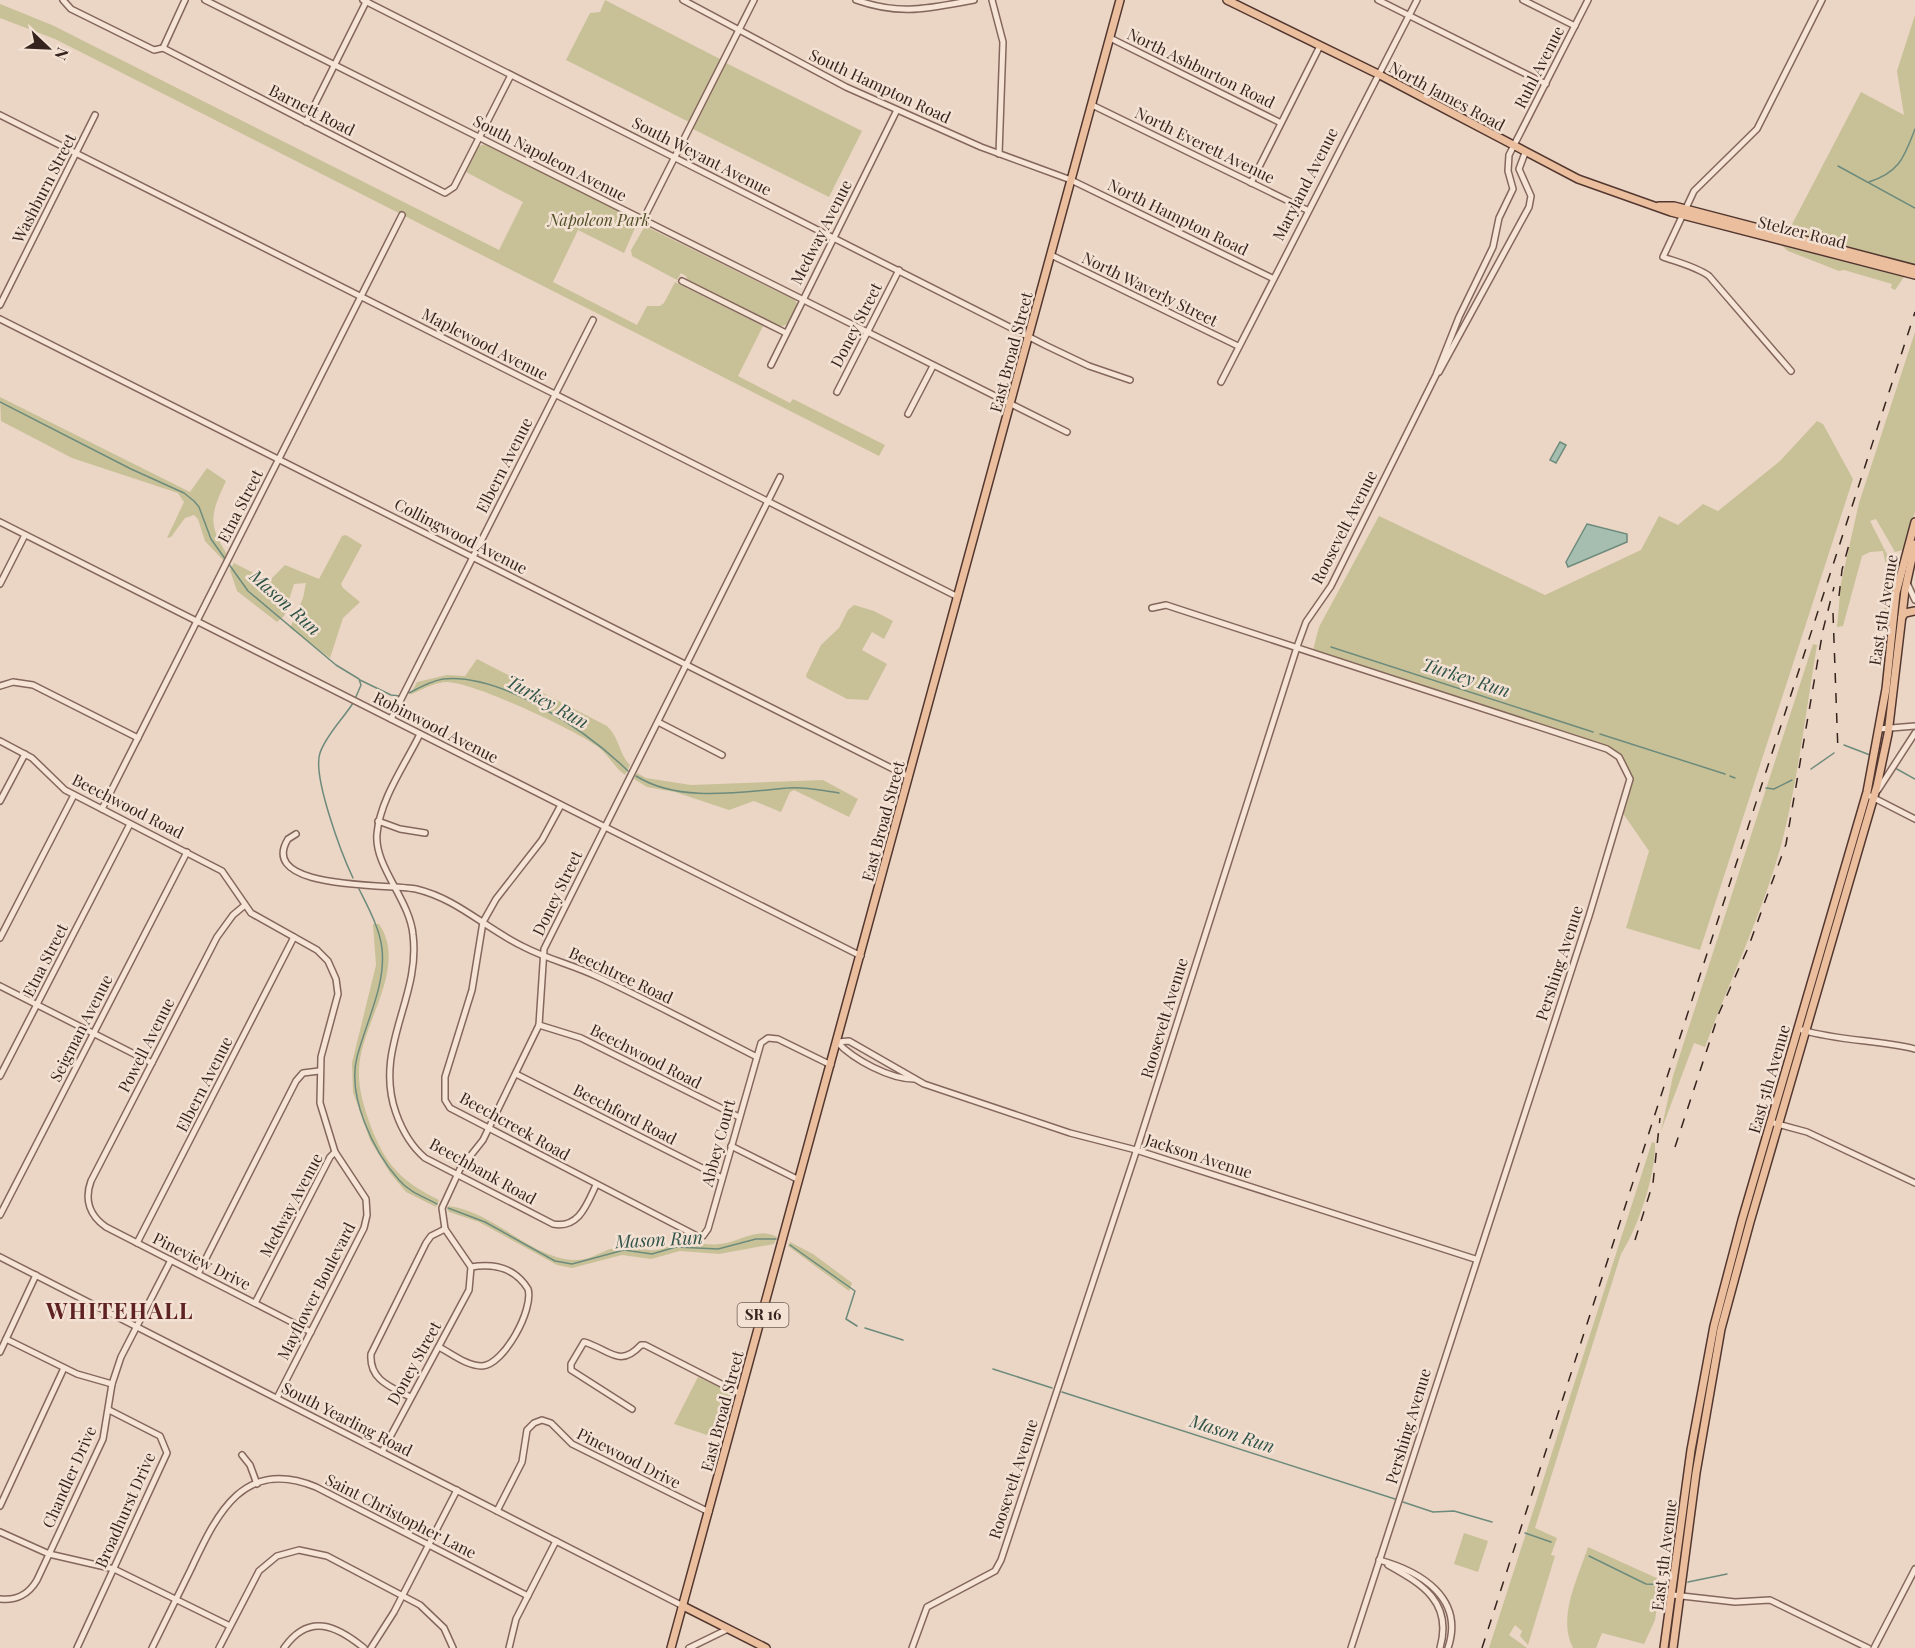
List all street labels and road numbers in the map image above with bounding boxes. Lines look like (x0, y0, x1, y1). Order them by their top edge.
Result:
street label: Ruhl Avenue (1509, 22, 1568, 112)
street label: North Ashburton Road (1124, 23, 1279, 112)
street label: South Hampton Road (806, 44, 954, 128)
street label: North James Road (1386, 56, 1509, 135)
street label: Barnett Road (266, 79, 359, 140)
street label: North Everett Avenue (1132, 102, 1279, 188)
street label: South Napoleon Avenue (470, 110, 631, 205)
street label: South Weyant Avenue (629, 111, 775, 200)
street label: Maryland Avenue (1267, 124, 1342, 244)
street label: Washburn Street (6, 129, 80, 247)
street label: North Hampton Road (1104, 173, 1252, 260)
street label: Medway Avenue (785, 176, 856, 288)
street label: Stelzer Road (1756, 210, 1848, 253)
street label: North Waverly Street (1079, 247, 1222, 331)
street label: Doney Street (825, 279, 886, 371)
street label: East Broad Street (984, 289, 1037, 414)
street label: Maplewood Avenue (419, 303, 552, 384)
street label: Elbern Avenue (471, 414, 537, 516)
street label: Etna Street (212, 465, 267, 546)
street label: Roosevelt Avenue (1306, 466, 1381, 587)
street label: Collingwood Avenue (391, 493, 531, 578)
street label: East 5th Avenue (1863, 553, 1902, 667)
street label: Robinwood Avenue (370, 686, 502, 767)
street label: East Broad Street (856, 758, 909, 883)
street label: Beechwood Road (69, 768, 188, 843)
street label: Doney Street (527, 846, 586, 939)
street label: Pershing Avenue (1530, 903, 1587, 1023)
street label: Etna Street (17, 919, 72, 1000)
street label: Beechtree Road (566, 941, 677, 1008)
street label: Roosevelt Avenue (1135, 955, 1192, 1081)
street label: Seigman Avenue (44, 971, 117, 1085)
street label: Powell Avenue (113, 994, 178, 1096)
street label: Beechwood Road (587, 1018, 706, 1093)
street label: East 5th Avenue (1743, 1022, 1794, 1136)
street label: Elbern Avenue (171, 1033, 237, 1135)
street label: Beechford Road (570, 1078, 681, 1149)
street label: Beechcreek Road (456, 1087, 574, 1165)
street label: Abbey Court (696, 1097, 739, 1190)
street label: Jackson Avenue (1142, 1128, 1255, 1183)
street label: Beechbank Road (426, 1133, 540, 1209)
street label: Medway Avenue (254, 1149, 327, 1260)
street label: Mayflower Boulevard (272, 1219, 359, 1363)
street label: Pineview Drive (150, 1227, 255, 1294)
road number: SR 16 (738, 1303, 789, 1327)
street label: Doney Street (382, 1317, 445, 1408)
street label: East Broad Street (695, 1348, 748, 1473)
street label: Pershing Avenue (1380, 1366, 1435, 1486)
street label: South Yearling Road (278, 1377, 416, 1461)
street label: Roosevelt Avenue (983, 1416, 1042, 1542)
street label: Chandler Drive (37, 1422, 100, 1531)
street label: Pinewood Drive (574, 1422, 685, 1493)
street label: Broadhurst Drive (90, 1449, 159, 1571)
street label: Saint Christopher Lane (322, 1468, 480, 1563)
street label: East 5th Avenue (1646, 1498, 1681, 1612)

